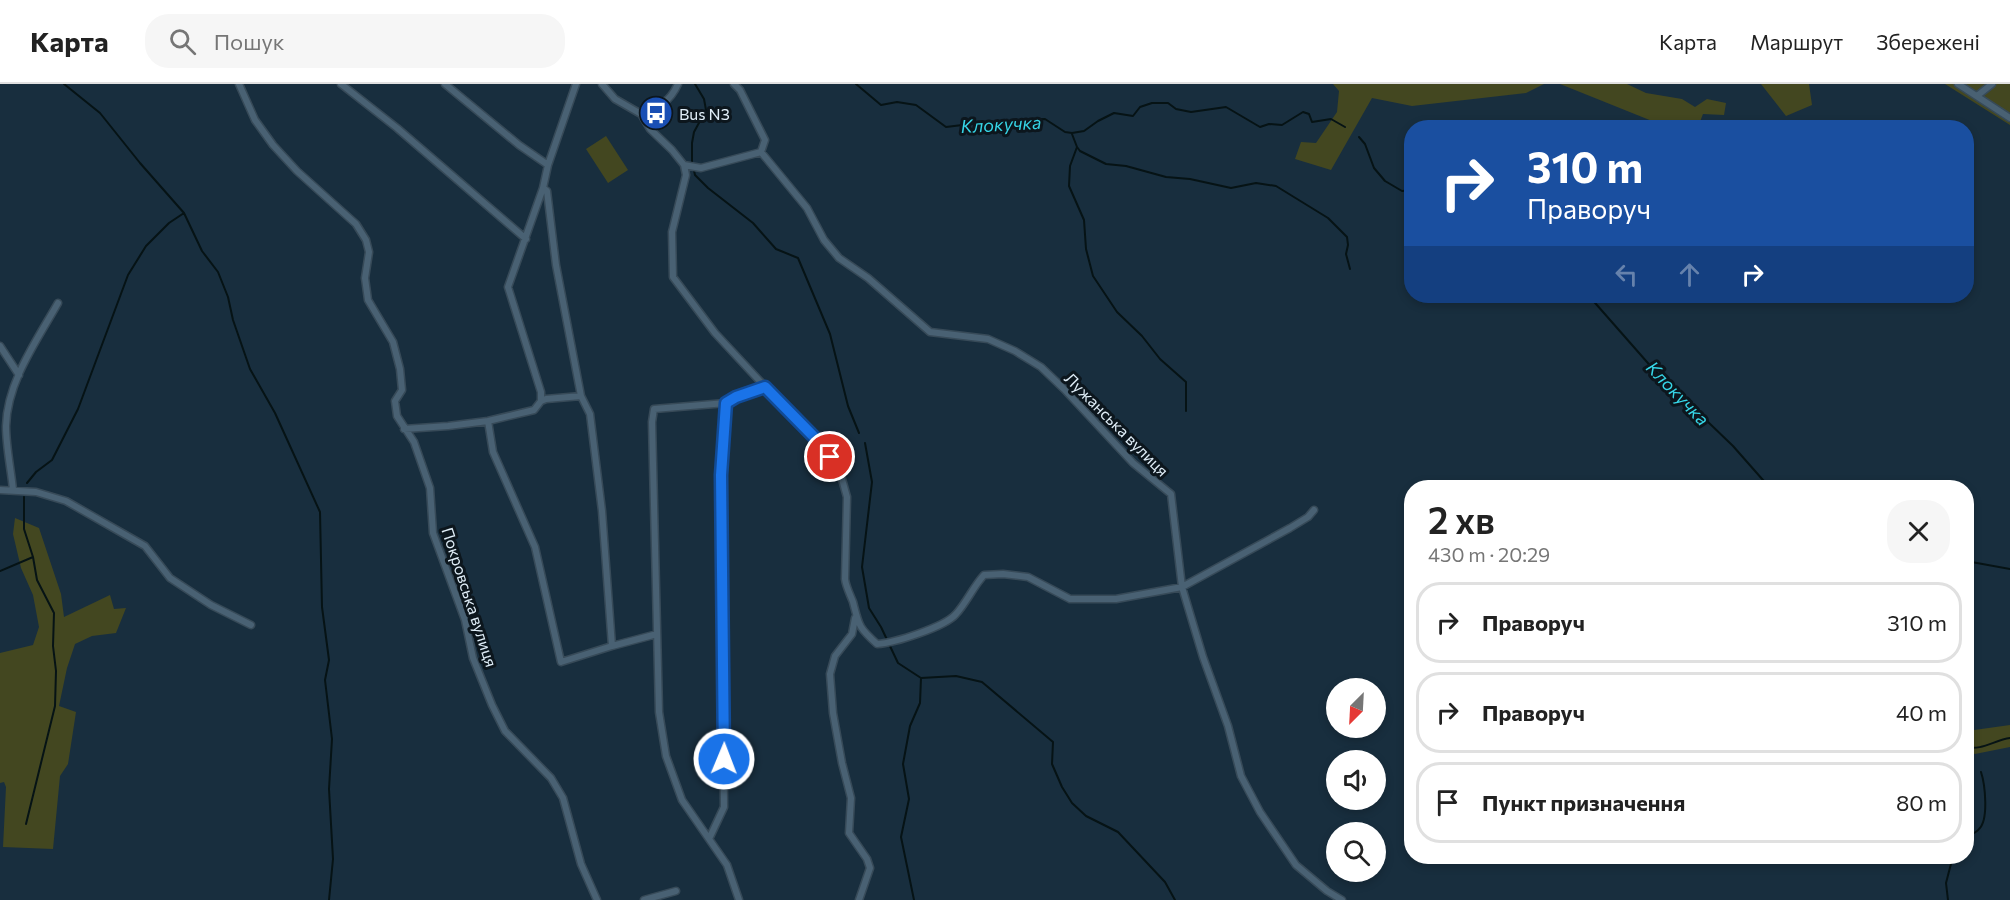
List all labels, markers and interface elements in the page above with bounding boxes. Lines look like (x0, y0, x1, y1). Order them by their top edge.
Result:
search box (145, 14, 565, 68)
text: Карта (30, 24, 109, 58)
icon: search (166, 25, 199, 58)
text: Пошук (214, 28, 285, 55)
text: Карта (1659, 29, 1717, 54)
text: Маршрут (1750, 29, 1843, 54)
text: Збережені (1876, 29, 1980, 54)
bus stop icon: Bus N3 (638, 95, 674, 131)
place label: Bus N3 (679, 104, 730, 123)
water label: Клокучка (960, 111, 1042, 137)
text: 310 m (1527, 140, 1643, 192)
icon: right (1428, 144, 1506, 222)
text: Праворуч (1527, 192, 1651, 225)
icon: left (1610, 258, 1643, 291)
icon: ahead (1673, 258, 1706, 291)
icon: right (1736, 258, 1769, 291)
water label: Клокучка (1642, 356, 1714, 430)
street label: Лужанська вулиця (1061, 368, 1173, 480)
pin (804, 431, 855, 482)
icon: arrive (813, 440, 846, 473)
text: 2 хв (1428, 497, 1495, 541)
button: close (1887, 500, 1950, 563)
street label: Покровська вулиця (438, 525, 502, 669)
text: 430 m · 20:29 (1428, 542, 1550, 566)
icon: right (1431, 606, 1464, 639)
text: Праворуч (1482, 609, 1585, 636)
text: 310 m (1887, 609, 1947, 636)
north arrow (1326, 678, 1386, 738)
map controls (1326, 678, 1386, 882)
icon: right (1431, 696, 1464, 729)
text: Праворуч (1482, 699, 1585, 726)
text: 40 m (1896, 699, 1947, 726)
position arrow (692, 727, 756, 791)
button: sound (1326, 750, 1386, 810)
icon: arrive (1431, 786, 1464, 819)
text: Пункт призначення (1482, 789, 1685, 816)
text: 80 m (1896, 789, 1947, 816)
button: search (1326, 822, 1386, 882)

